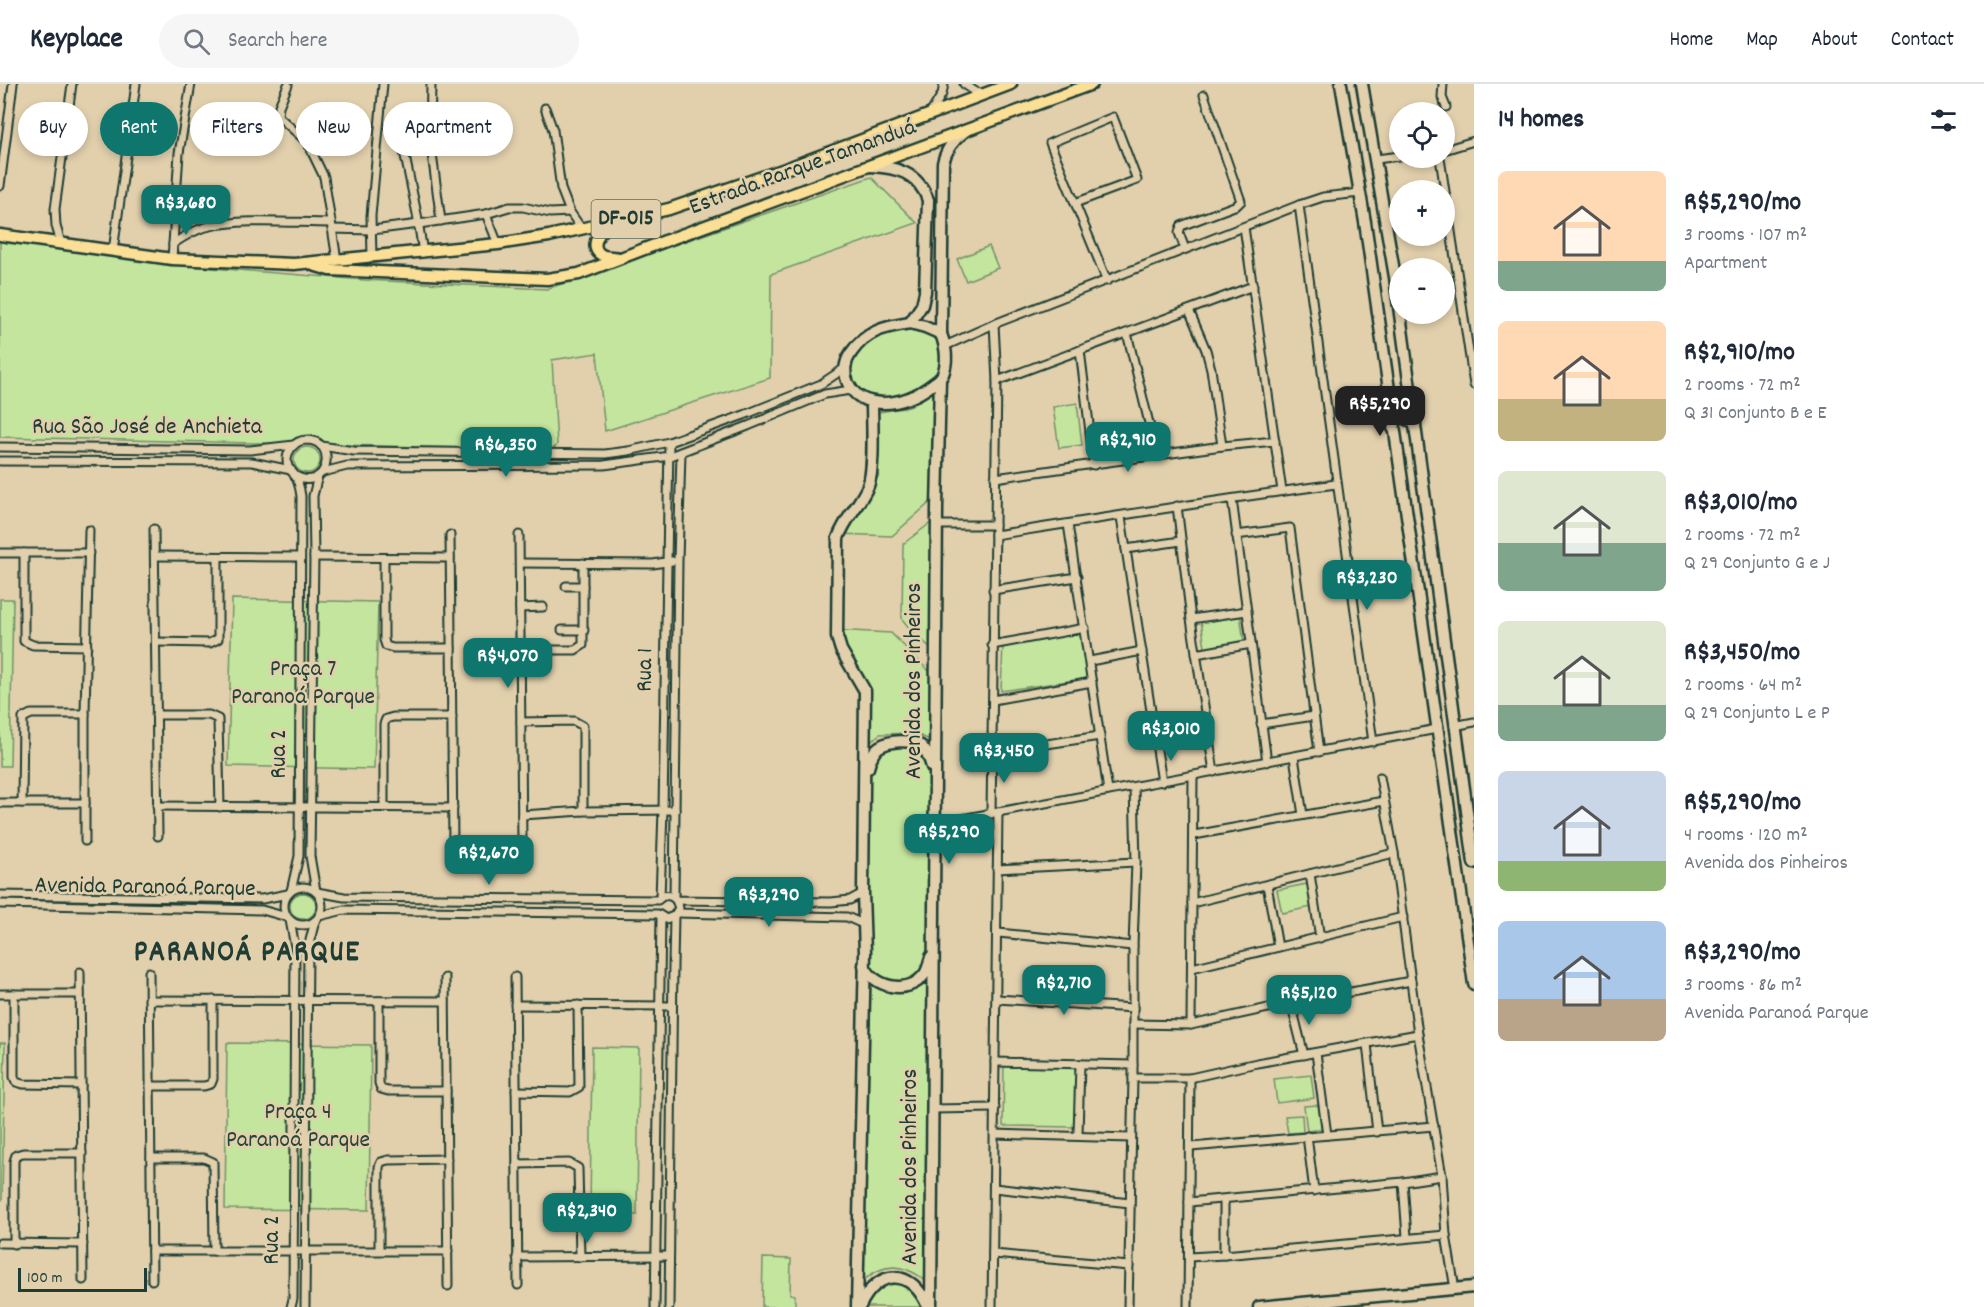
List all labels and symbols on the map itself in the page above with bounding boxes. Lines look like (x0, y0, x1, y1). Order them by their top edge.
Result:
street label: Estrada Parque Tamanduá (685, 111, 921, 225)
pin: R$3,680 (131, 185, 241, 236)
road number: DF-015 (592, 200, 660, 238)
pin: R$5,290 (1325, 386, 1435, 437)
street label: Rua São José de Anchieta (32, 411, 263, 445)
pin: R$2,910 (1073, 422, 1183, 473)
pin: R$6,350 (451, 427, 561, 478)
pin: R$3,230 (1312, 560, 1422, 611)
street label: Avenida dos Pinheiros (898, 583, 932, 779)
pin: R$4,070 (453, 638, 563, 689)
street label: Rua 1 (629, 648, 663, 692)
park label: Praça 7 Paranoá Parque (231, 653, 375, 715)
pin: R$3,010 (1116, 711, 1226, 762)
street label: Rua 2 (263, 729, 297, 779)
pin: R$3,450 (949, 733, 1059, 784)
pin: R$5,290 (894, 814, 1004, 865)
pin: R$2,670 (434, 835, 544, 886)
street label: Avenida Paranoá Parque (34, 869, 256, 907)
pin: R$3,290 (714, 877, 824, 928)
district label: PARANOÁ PARQUE (134, 933, 360, 976)
pin: R$2,710 (1009, 965, 1119, 1016)
pin: R$5,120 (1254, 975, 1364, 1026)
street label: Avenida dos Pinheiros (894, 1069, 928, 1265)
park label: Praça 4 Paranoá Parque (226, 1096, 370, 1158)
pin: R$2,340 (532, 1193, 642, 1244)
street label: Rua 2 (256, 1215, 290, 1265)
scale bar (18, 1265, 147, 1292)

